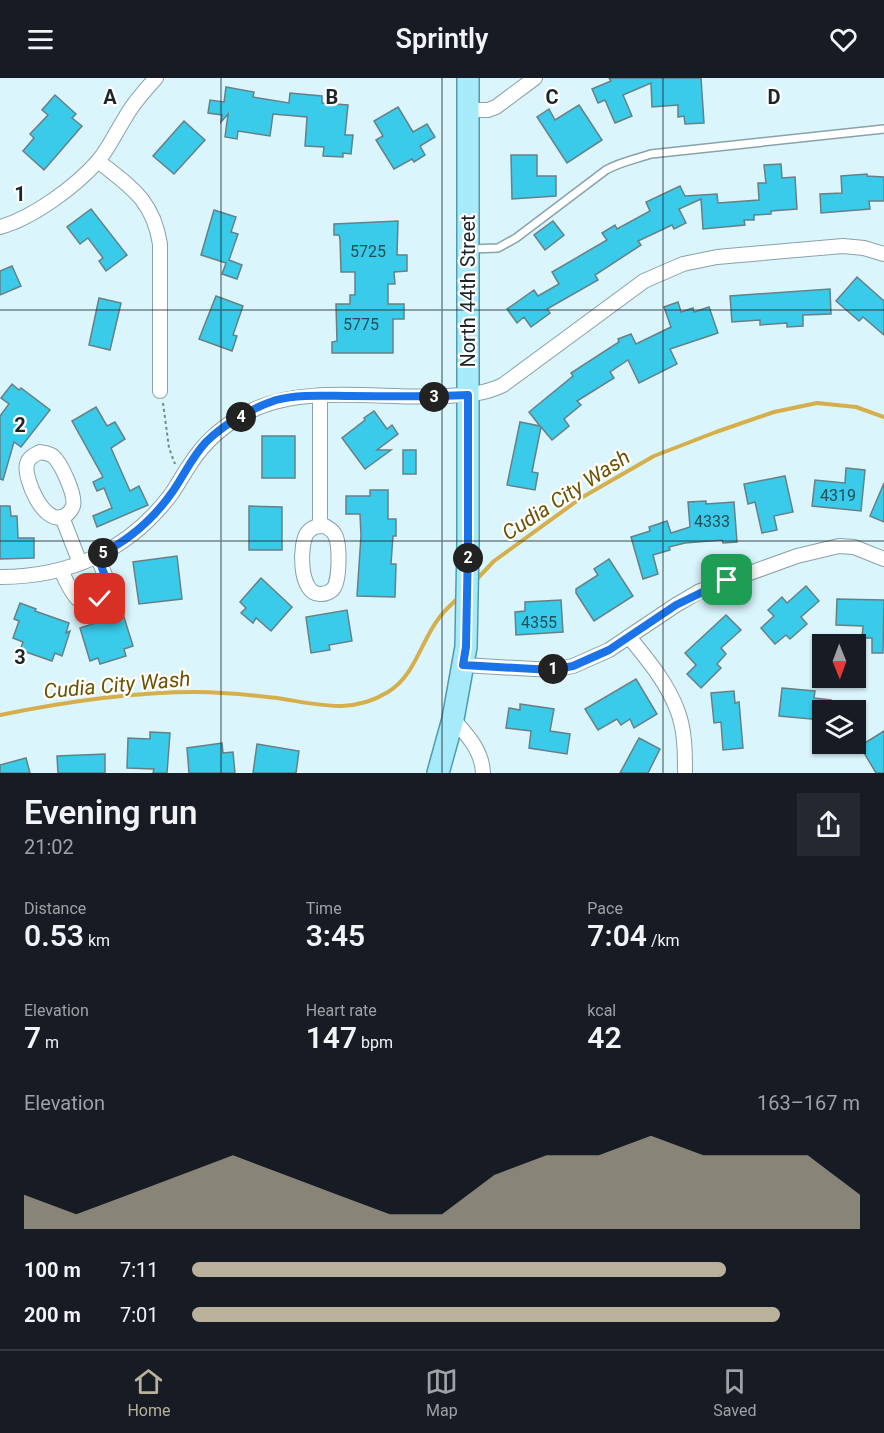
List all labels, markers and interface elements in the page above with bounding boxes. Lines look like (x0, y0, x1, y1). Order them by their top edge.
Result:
icon: menu (24, 23, 57, 56)
text: Sprintly (396, 23, 488, 55)
icon: heart (827, 23, 860, 56)
text: A (103, 85, 117, 109)
text: B (326, 85, 338, 109)
text: C (545, 85, 559, 109)
text: D (768, 85, 781, 109)
text: 1 (14, 182, 26, 206)
street label: North 44th Street (456, 214, 480, 368)
house number: 5725 (350, 242, 386, 261)
house number: 5775 (343, 315, 379, 334)
pin: 3 (419, 382, 449, 412)
text: 3 (429, 387, 439, 406)
pin: 4 (226, 402, 256, 432)
text: 4 (236, 407, 246, 426)
text: 2 (14, 413, 26, 437)
water label: Cudia City Wash (498, 445, 634, 545)
house number: 4319 (820, 486, 856, 505)
house number: 4333 (694, 512, 730, 531)
pin: 5 (88, 538, 118, 568)
text: 5 (98, 543, 108, 562)
pin: 2 (453, 543, 483, 573)
text: 2 (463, 548, 473, 567)
pin (701, 554, 752, 605)
icon: arrive (710, 563, 743, 596)
pin (74, 573, 125, 624)
icon: check (83, 582, 116, 615)
house number: 4355 (521, 613, 557, 632)
north arrow (812, 634, 866, 688)
map controls (812, 634, 866, 754)
text: 3 (14, 645, 26, 669)
pin: 1 (538, 654, 568, 684)
text: 1 (548, 659, 558, 678)
water label: Cudia City Wash (43, 667, 191, 703)
button: layers (812, 700, 866, 754)
text: Evening run (24, 793, 197, 832)
button: share (797, 793, 860, 856)
text: 21:02 (24, 835, 74, 859)
text: Distance (24, 899, 86, 918)
text: Time (306, 899, 342, 918)
text: Pace (587, 899, 623, 918)
text: 0.53 (24, 918, 84, 953)
text: 3:45 (306, 918, 365, 953)
text: 7:04 (587, 918, 647, 953)
text: km (84, 931, 110, 950)
text: /km (647, 931, 680, 950)
text: Elevation (24, 1001, 89, 1020)
text: Heart rate (306, 1001, 377, 1020)
text: kcal (587, 1001, 616, 1020)
text: 7 (24, 1020, 41, 1055)
text: 147 (306, 1020, 357, 1055)
text: 42 (587, 1020, 622, 1055)
text: m (41, 1033, 59, 1052)
text: bpm (357, 1033, 393, 1052)
text: Elevation (24, 1091, 105, 1115)
text: 163–167 m (757, 1091, 860, 1115)
text: 100 m (24, 1258, 81, 1282)
text: 7:11 (120, 1258, 159, 1282)
text: 200 m (24, 1303, 81, 1327)
text: 7:01 (120, 1303, 159, 1327)
tab: Home (127, 1365, 171, 1420)
tab: Map (425, 1365, 458, 1420)
tab: Saved (713, 1365, 757, 1420)

